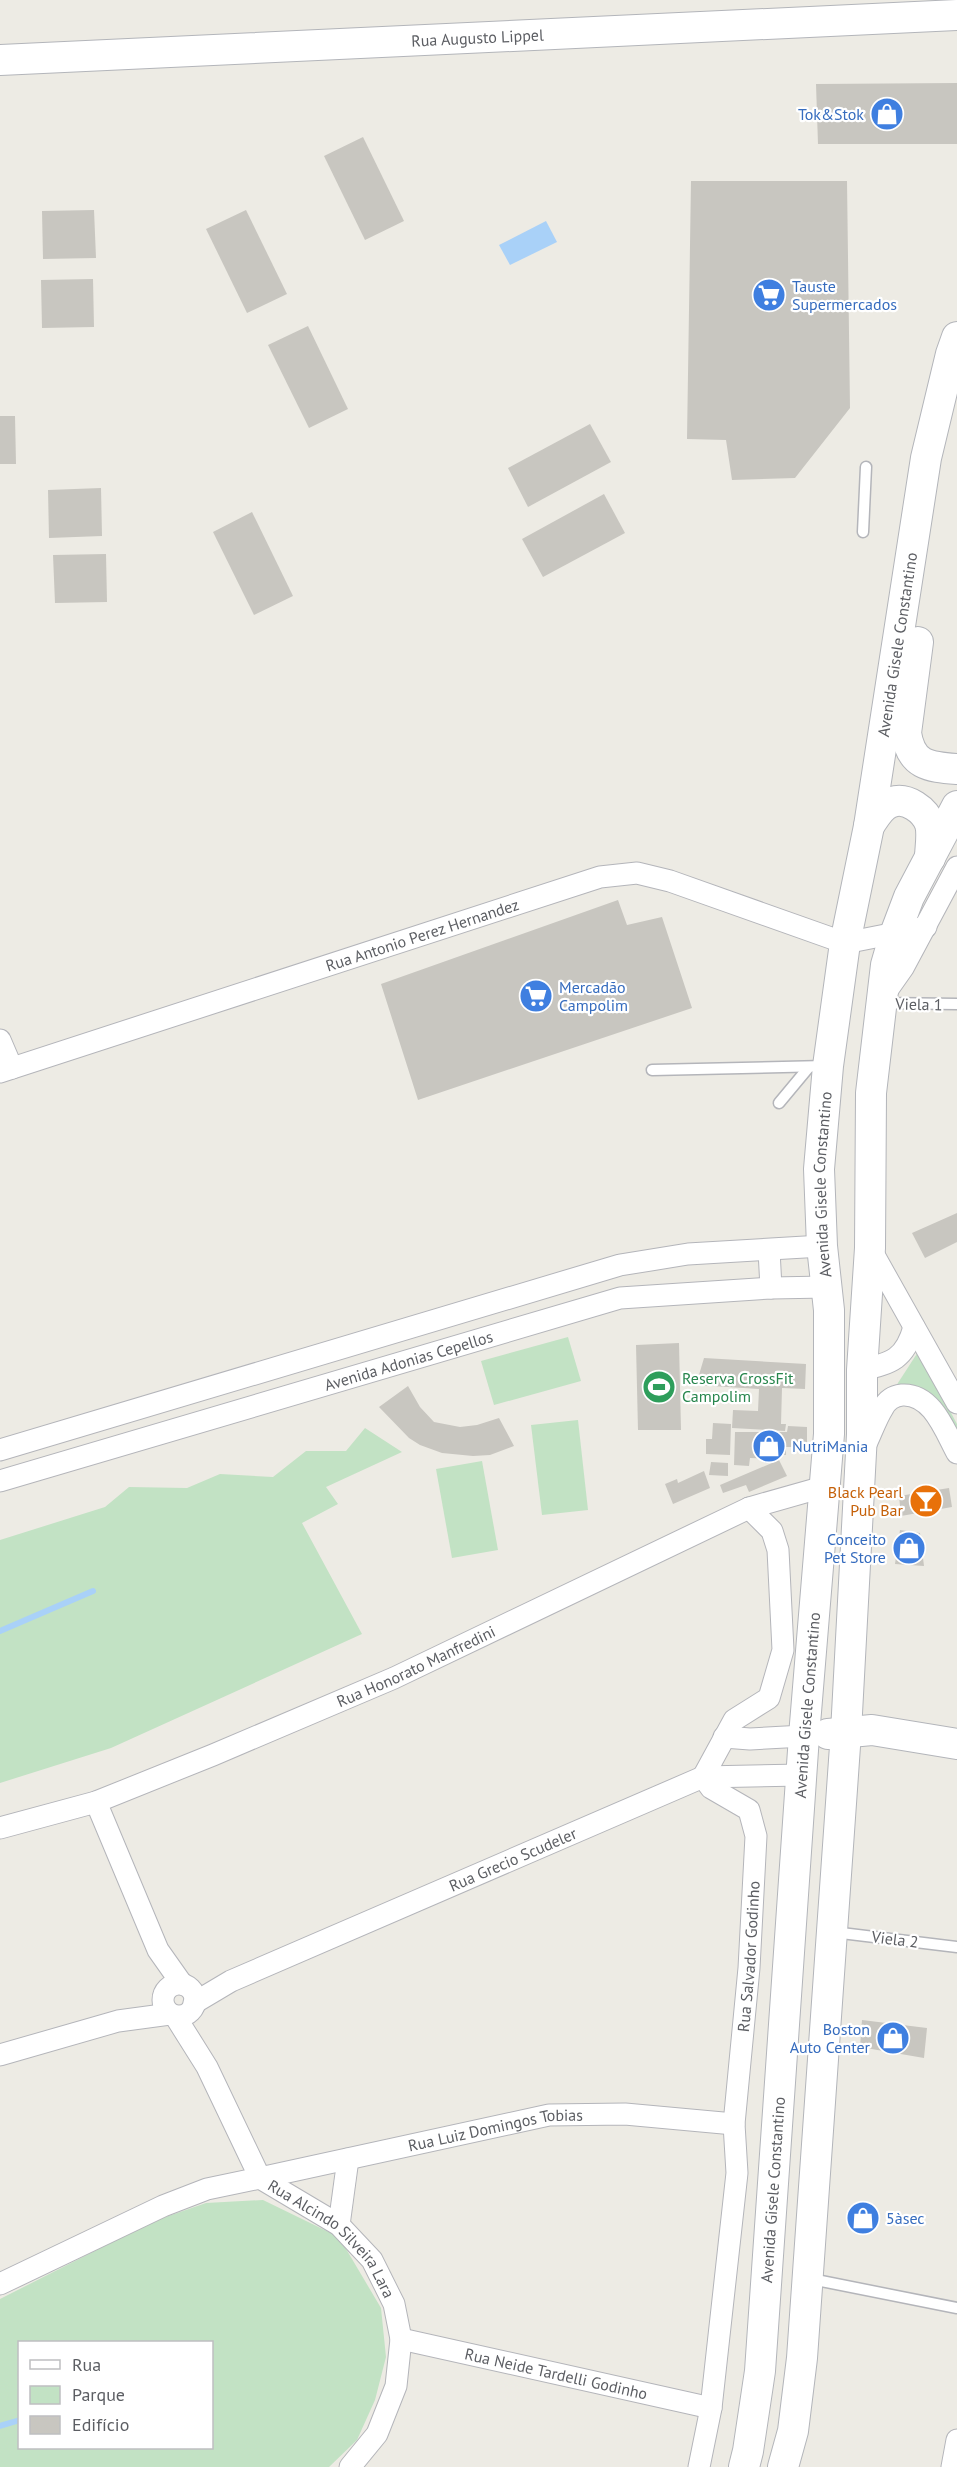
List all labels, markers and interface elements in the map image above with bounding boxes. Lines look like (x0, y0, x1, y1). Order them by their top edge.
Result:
street label: Rua Augusto Lippel (411, 24, 544, 51)
shop icon: Tok&Stok (869, 96, 905, 132)
place label: Tok&Stok (798, 104, 864, 124)
place label: Tauste Supermercados (792, 276, 897, 314)
supermarket icon: Tauste Supermercados (751, 277, 787, 313)
street label: Avenida Gisele Constantino (873, 551, 921, 738)
street label: Rua Antonio Perez Hernandez (323, 894, 521, 975)
place label: Mercadão Campolim (559, 977, 628, 1015)
supermarket icon: Mercadão Campolim (518, 978, 554, 1014)
street label: Viela 1 (894, 994, 943, 1014)
street label: Avenida Gisele Constantino (809, 1091, 836, 1278)
street label: Avenida Adonias Cepellos (322, 1326, 495, 1395)
place label: Reserva CrossFit Campolim (682, 1368, 794, 1406)
sports icon: Reserva CrossFit Campolim (641, 1369, 677, 1405)
shop icon: NutriMania (751, 1428, 787, 1464)
place label: NutriMania (792, 1436, 868, 1456)
place label: Black Pearl Pub Bar (828, 1482, 904, 1520)
bar icon: Black Pearl Pub Bar (908, 1483, 944, 1519)
place label: Conceito Pet Store (824, 1529, 886, 1567)
shop icon: Conceito Pet Store (891, 1530, 927, 1566)
street label: Avenida Gisele Constantino (790, 1611, 824, 1799)
street label: Rua Honorato Manfredini (334, 1621, 498, 1711)
street label: Rua Grecio Scudeler (446, 1823, 580, 1896)
street label: Rua Salvador Godinho (733, 1880, 764, 2033)
street label: Viela 2 (869, 1926, 920, 1952)
place label: Boston Auto Center (790, 2019, 871, 2057)
shop icon: Boston Auto Center (875, 2020, 911, 2056)
street label: Avenida Gisele Constantino (756, 2096, 789, 2283)
street label: Rua Luiz Domingos Tobias (406, 2105, 583, 2155)
street label: Rua Alcindo Silveira Lara (264, 2175, 399, 2301)
shop icon: 5àsec (845, 2200, 881, 2236)
place label: 5àsec (886, 2208, 925, 2228)
legend (18, 2341, 213, 2449)
street label: Rua Neide Tardelli Godinho (463, 2344, 649, 2404)
text: Rua (72, 2353, 101, 2376)
text: Parque (72, 2383, 125, 2406)
text: Edifício (72, 2413, 129, 2436)

